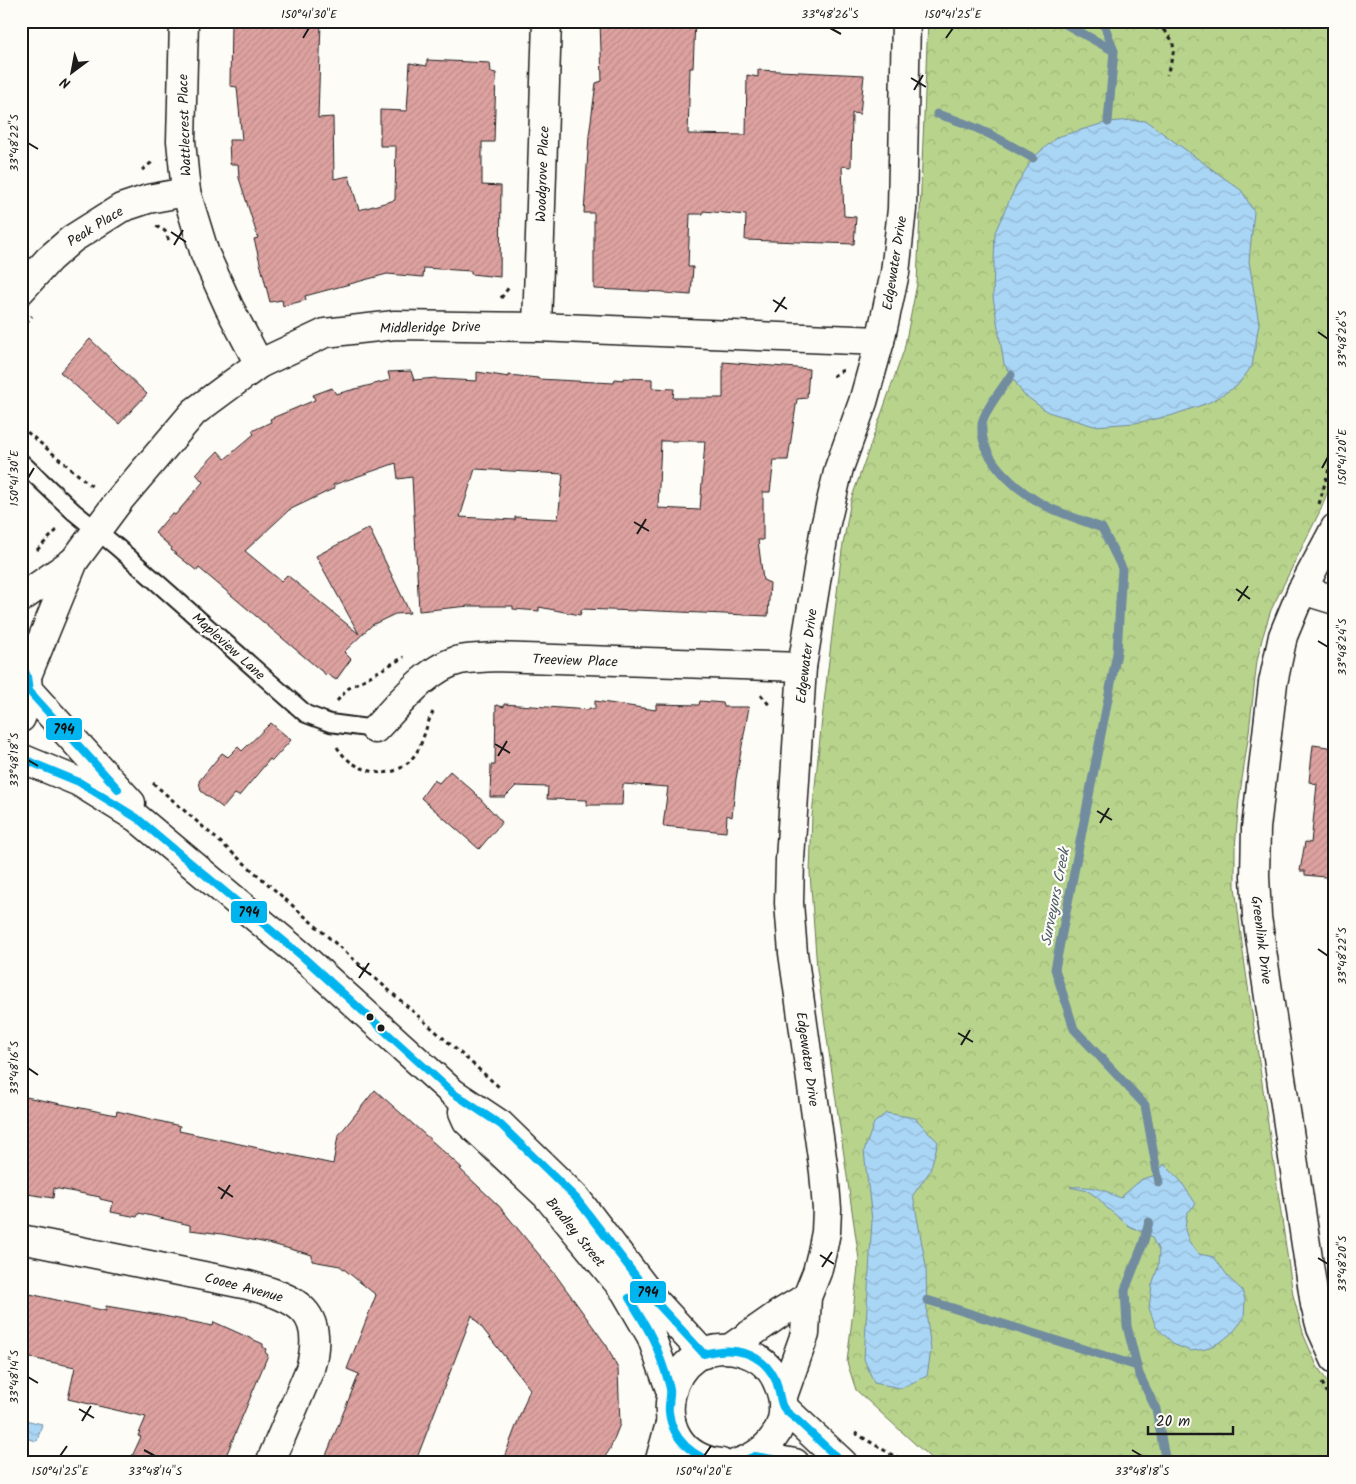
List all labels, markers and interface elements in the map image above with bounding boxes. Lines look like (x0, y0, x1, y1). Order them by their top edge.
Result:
text: 150°41'30"E (281, 5, 338, 24)
text: 33°48'26"S (801, 5, 859, 24)
text: 150°41'25"E (925, 5, 982, 24)
north arrow (48, 48, 98, 98)
text: N (56, 70, 75, 94)
street label: Wattlecrest Place (172, 73, 198, 177)
text: 33°48'22"S (5, 114, 24, 172)
street label: Woodgrove Place (530, 125, 556, 222)
street label: Peak Place (63, 201, 129, 253)
street label: Edgewater Drive (877, 214, 913, 312)
text: 33°48'26"S (1333, 310, 1352, 368)
street label: Middleridge Drive (379, 316, 481, 340)
text: 150°41'20"E (1333, 428, 1352, 485)
text: 150°41'30"E (5, 449, 24, 506)
street label: Edgewater Drive (790, 607, 824, 705)
street label: Mapleview Lane (187, 608, 271, 686)
text: 33°48'24"S (1333, 618, 1352, 676)
street label: Treeview Place (532, 649, 619, 674)
line badge: 794 (45, 717, 83, 741)
text: 794 (53, 719, 75, 741)
text: 33°48'18"S (5, 732, 24, 787)
water label: Surveyors Creek (1035, 844, 1078, 948)
street label: Greenlink Drive (1245, 895, 1277, 986)
line badge: 794 (230, 900, 268, 924)
text: 794 (238, 902, 260, 924)
text: 33°48'22"S (1333, 927, 1352, 985)
street label: Edgewater Drive (789, 1010, 825, 1109)
unlabelled marker (365, 1012, 375, 1022)
unlabelled marker (376, 1023, 386, 1033)
text: 33°48'16"S (5, 1040, 24, 1095)
street label: Bradley Street (540, 1193, 611, 1273)
text: 33°48'20"S (1333, 1235, 1352, 1292)
street label: Cooee Avenue (202, 1267, 286, 1309)
line badge: 794 (629, 1280, 667, 1304)
text: 794 (637, 1282, 659, 1304)
text: 33°48'14"S (5, 1349, 24, 1404)
scale bar (1148, 1404, 1234, 1436)
text: 20 m (1156, 1410, 1190, 1434)
text: 150°41'25"E (32, 1462, 89, 1481)
text: 33°48'14"S (128, 1462, 183, 1481)
text: 150°41'20"E (676, 1462, 733, 1481)
text: 33°48'18"S (1115, 1462, 1170, 1481)

